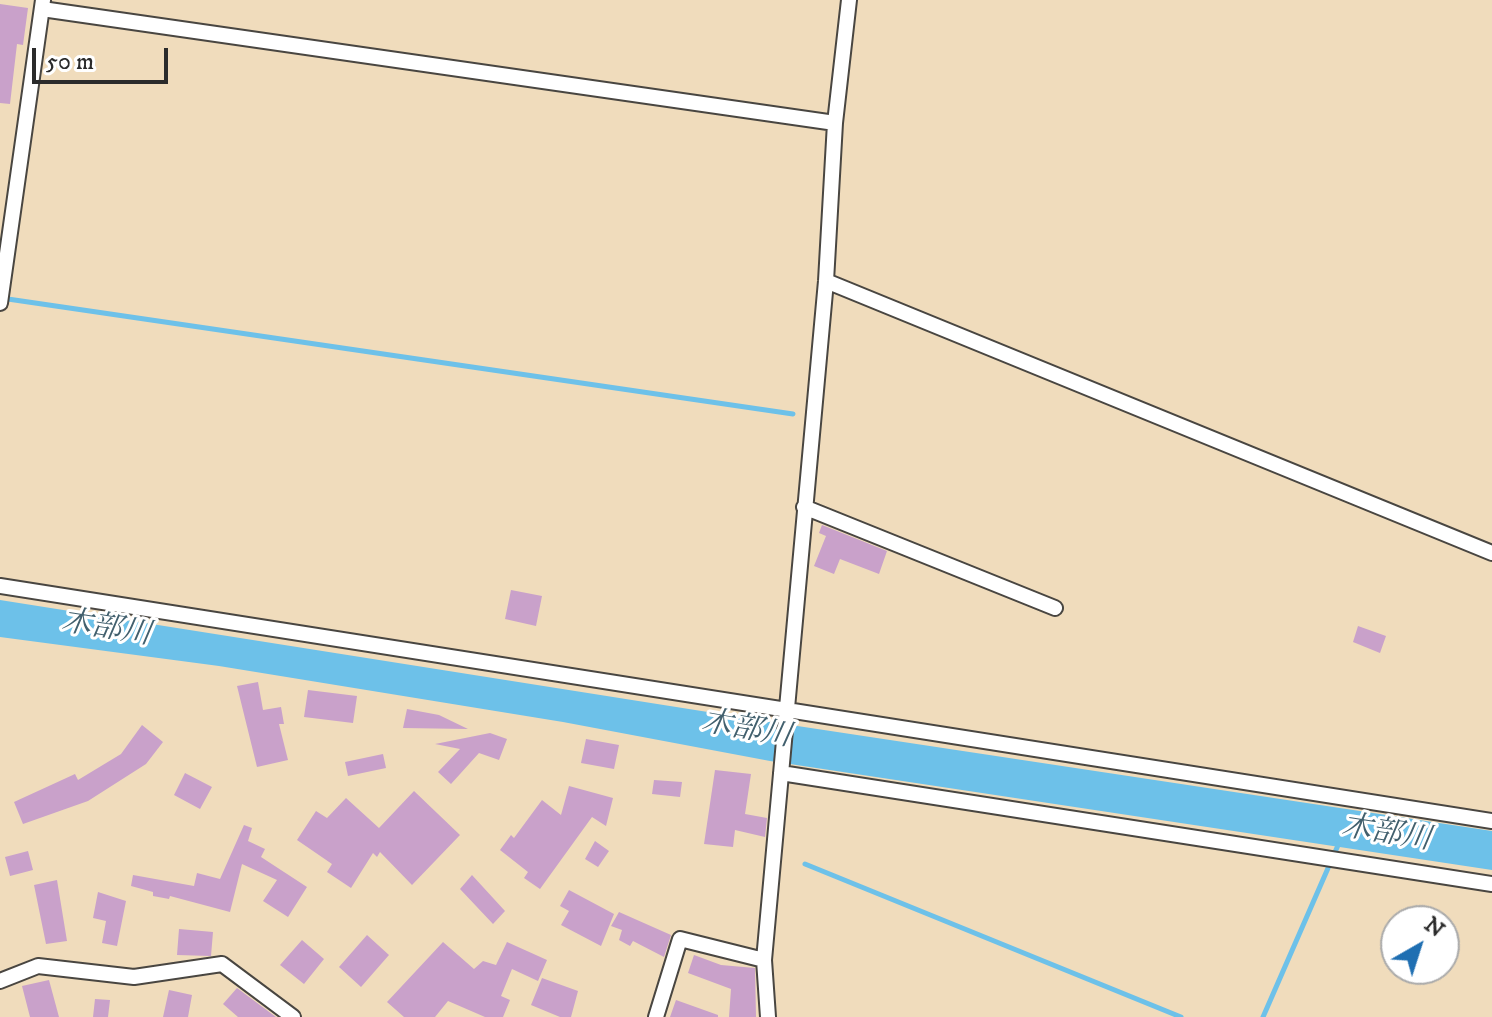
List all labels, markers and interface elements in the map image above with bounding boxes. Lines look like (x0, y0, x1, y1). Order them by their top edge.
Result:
scale bar (36, 32, 172, 82)
text: 50 m (46, 47, 94, 77)
water label: 木部川 (59, 605, 153, 655)
water label: 木部川 (699, 705, 793, 757)
water label: 木部川 (1339, 810, 1433, 860)
north arrow (1380, 905, 1460, 985)
text: N (1419, 911, 1450, 944)

